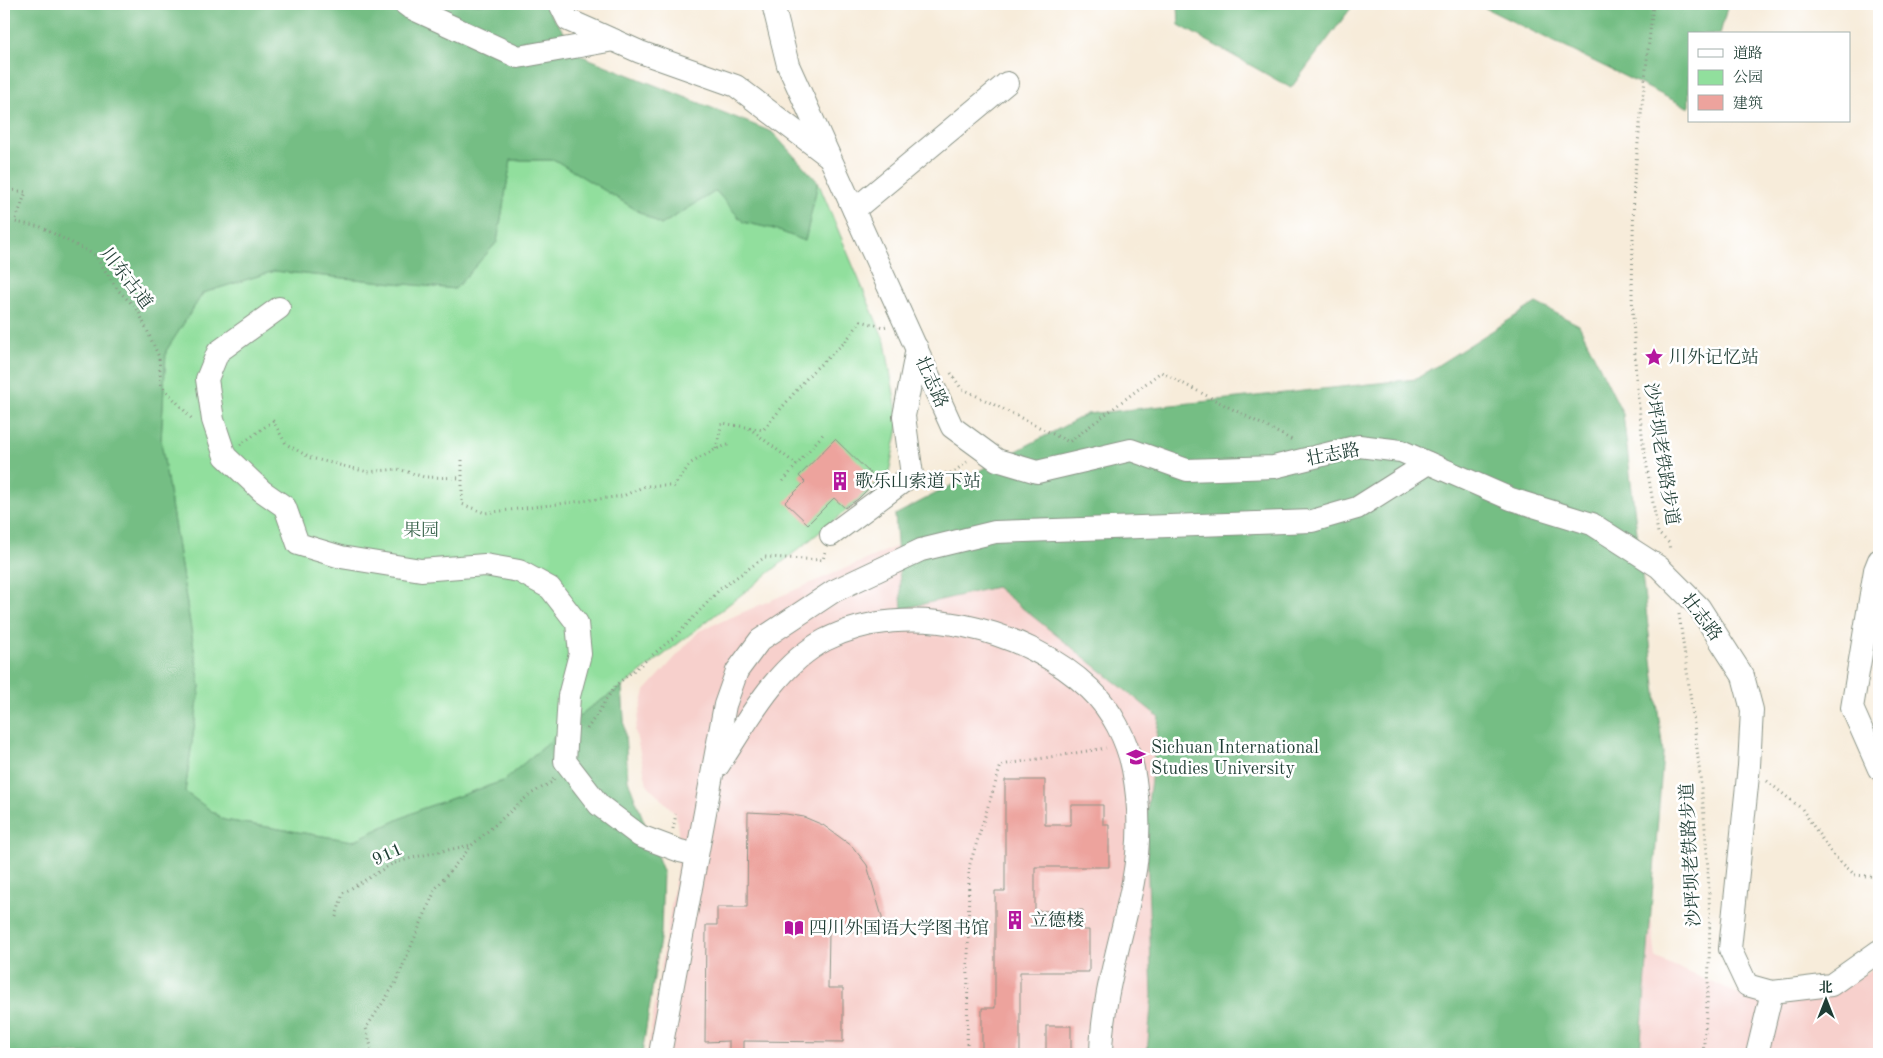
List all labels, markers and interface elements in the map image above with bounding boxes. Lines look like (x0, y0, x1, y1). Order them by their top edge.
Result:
legend (1688, 32, 1850, 122)
text: 道路 (1733, 45, 1763, 62)
text: 公园 (1733, 69, 1763, 86)
text: 建筑 (1733, 95, 1763, 112)
street label: 川东古道 (97, 243, 157, 313)
place icon: 川外记忆站 (1643, 346, 1665, 368)
place label: 川外记忆站 (1669, 347, 1759, 367)
street label: 壮志路 (912, 353, 952, 411)
street label: 沙坪坝老铁路步道 (1641, 381, 1683, 527)
street label: 壮志路 (1305, 439, 1361, 469)
building icon: 歌乐山索道下站 (829, 470, 851, 492)
place label: 歌乐山索道下站 (855, 471, 981, 491)
park label: 果园 (403, 521, 439, 540)
street label: 壮志路 (1678, 589, 1726, 645)
place label: Sichuan International Studies University (1151, 739, 1319, 778)
school or university icon: Sichuan International Studies University (1125, 746, 1147, 768)
street label: 沙坪坝老铁路步道 (1676, 783, 1704, 927)
street label: 911 (369, 840, 405, 870)
building icon: 立德楼 (1004, 909, 1026, 931)
place label: 立德楼 (1030, 910, 1084, 930)
library icon: 四川外国语大学图书馆 (783, 917, 805, 939)
place label: 四川外国语大学图书馆 (809, 918, 989, 938)
north arrow (1800, 976, 1850, 1026)
text: 北 (1819, 980, 1833, 995)

